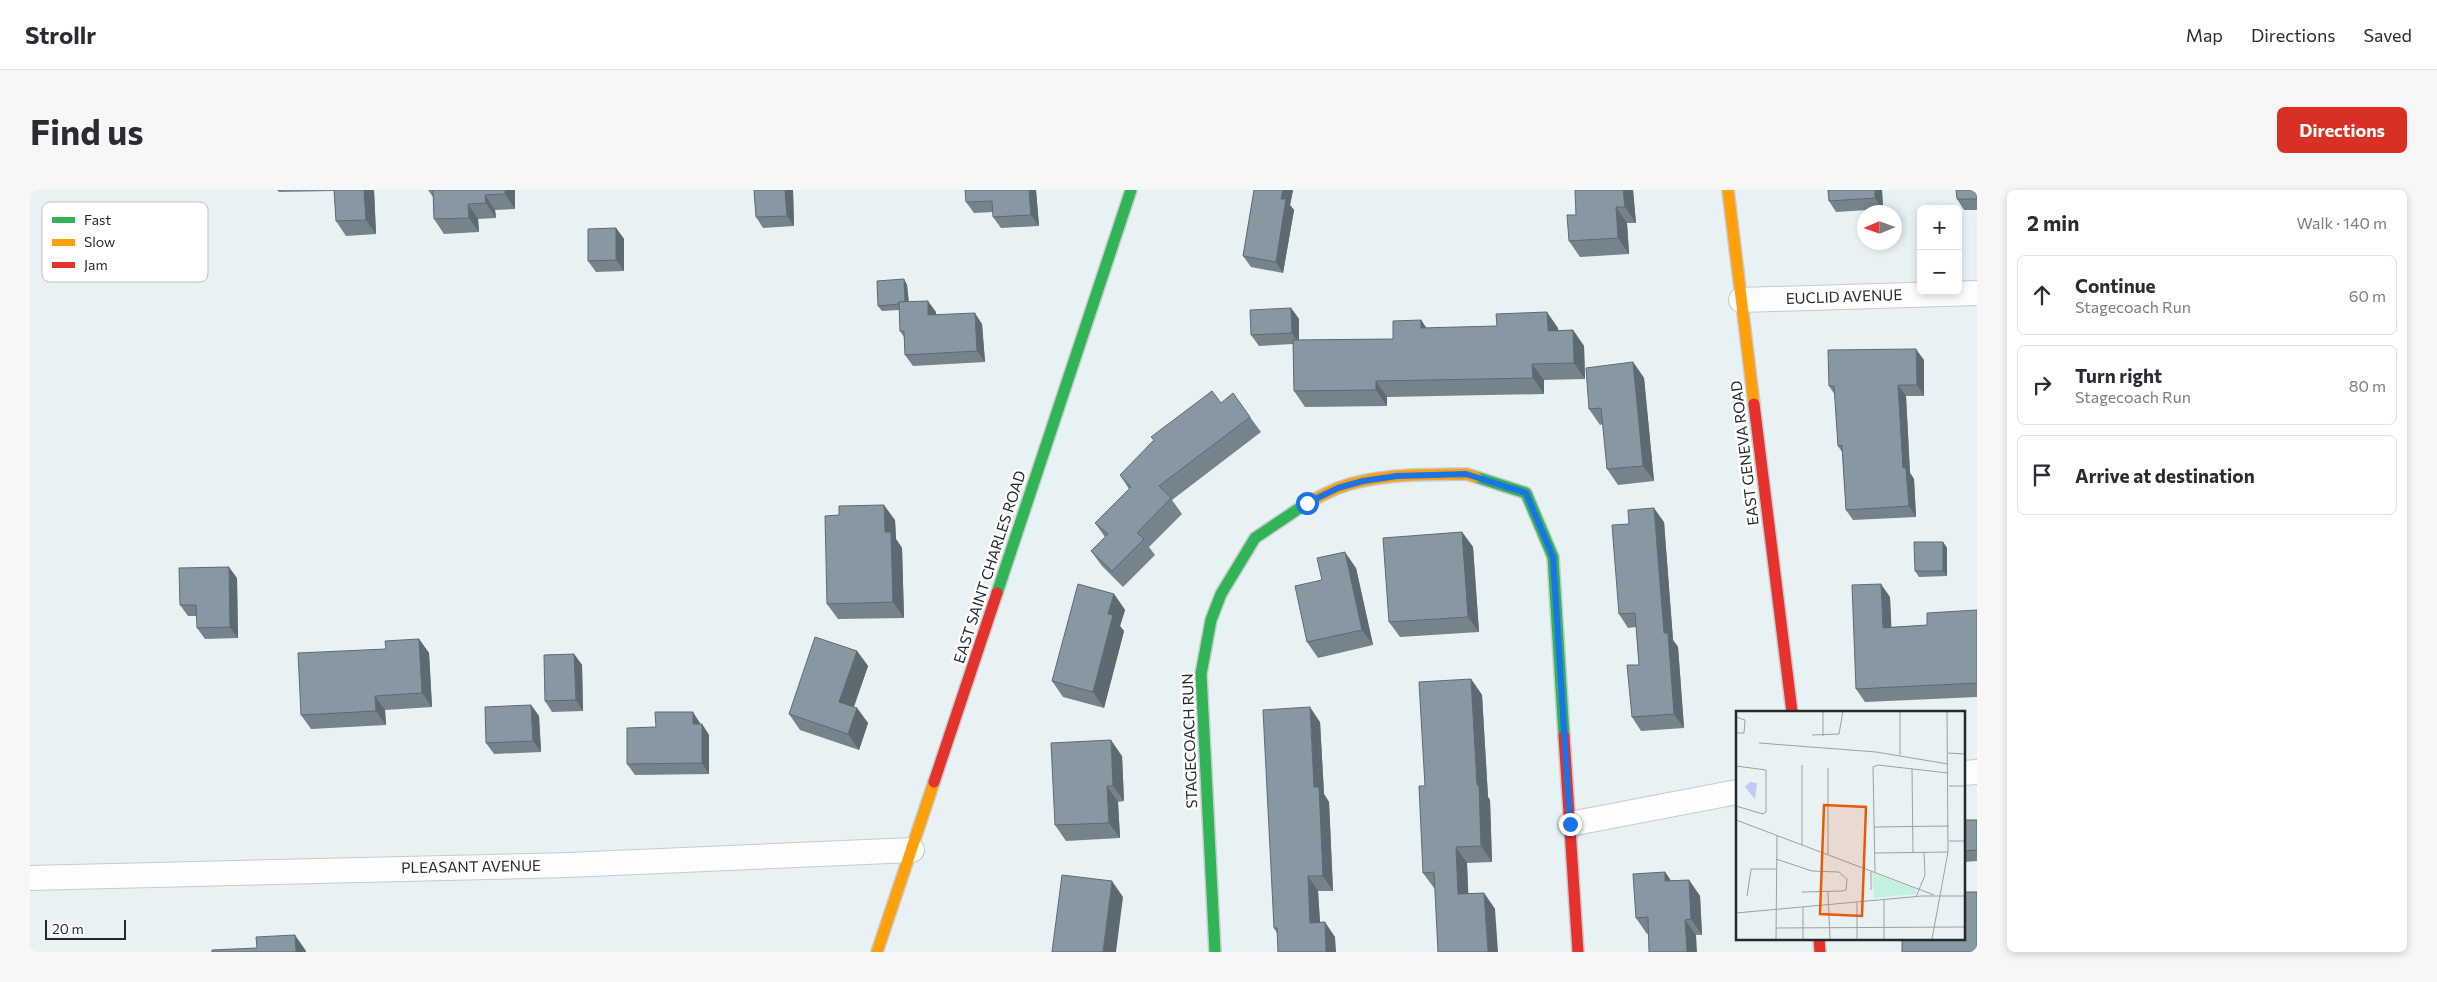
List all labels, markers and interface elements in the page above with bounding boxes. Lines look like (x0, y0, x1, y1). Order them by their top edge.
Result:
text: Strollr (25, 20, 96, 49)
text: Map (2186, 24, 2223, 46)
text: Directions (2251, 24, 2335, 46)
text: Saved (2363, 24, 2412, 46)
button: Directions (2277, 107, 2407, 153)
text: Find us (30, 109, 144, 152)
legend (42, 202, 208, 282)
north arrow (1857, 205, 1902, 250)
map controls (1917, 205, 1962, 295)
button: + (1917, 205, 1962, 250)
text: 2 min (2027, 210, 2079, 235)
text: Fast (84, 211, 111, 228)
text: Walk · 140 m (2297, 213, 2387, 232)
text: Slow (84, 233, 115, 250)
button: − (1917, 250, 1962, 295)
text: Jam (84, 256, 108, 273)
text: Continue (2075, 274, 2155, 297)
icon: ahead (2028, 281, 2056, 309)
street label: EUCLID AVENUE (1785, 285, 1903, 307)
text: 60 m (2349, 286, 2386, 305)
text: Stagecoach Run (2075, 297, 2191, 316)
text: Turn right (2075, 364, 2162, 387)
icon: right (2028, 371, 2056, 399)
text: 80 m (2349, 376, 2386, 395)
street label: EAST GENEVA ROAD (1726, 380, 1762, 527)
text: Stagecoach Run (2075, 387, 2191, 406)
icon: arrive (2028, 461, 2056, 489)
text: Arrive at destination (2075, 464, 2255, 487)
street label: EAST SAINT CHARLES ROAD (949, 468, 1029, 665)
route start (1296, 492, 1319, 515)
street label: STAGECOACH RUN (1178, 673, 1200, 809)
inset map (1736, 711, 1964, 940)
route end (1559, 813, 1582, 836)
street label: PLEASANT AVENUE (401, 856, 541, 876)
scale bar (45, 917, 126, 940)
text: 20 m (52, 920, 84, 937)

